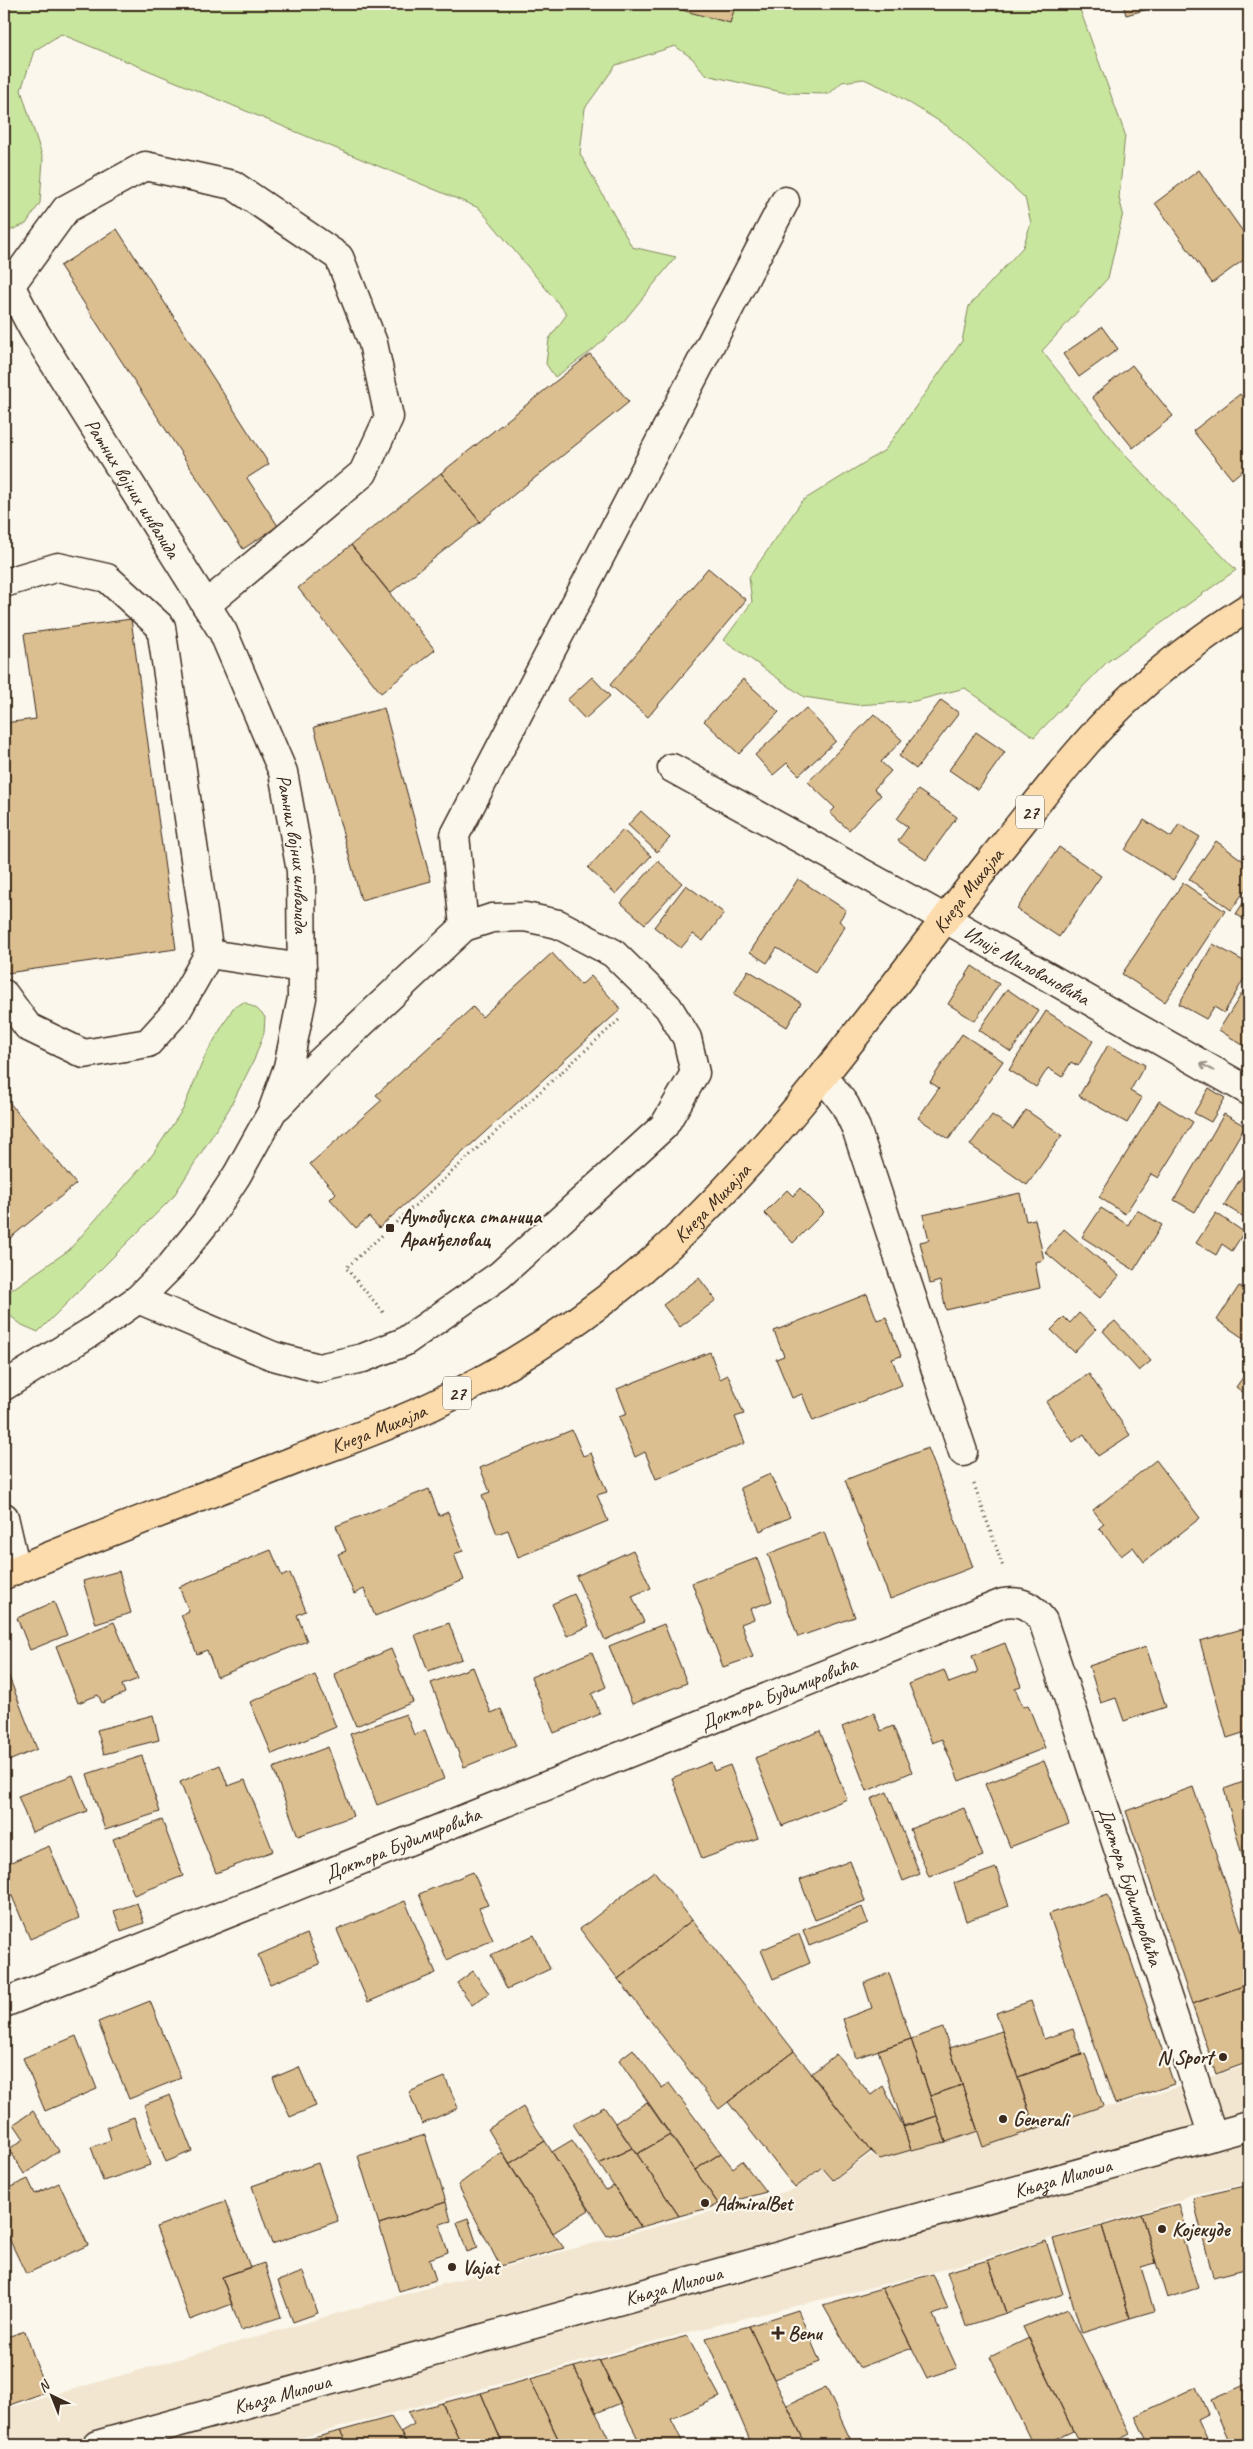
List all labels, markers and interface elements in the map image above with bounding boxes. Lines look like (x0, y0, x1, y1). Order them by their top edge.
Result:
street label: Ратних војних инвалида (79, 414, 186, 564)
street label: Ратних војних инвалида (271, 773, 314, 935)
road number: 27 (1016, 796, 1044, 829)
street label: Кнеза Михајла (927, 842, 1010, 938)
street label: Илије Миловановића (959, 920, 1095, 1012)
one-way arrow (1199, 1062, 1214, 1072)
street label: Кнеза Михајла (668, 1157, 757, 1248)
place label: Аутобуска станица Аранђеловац (400, 1204, 543, 1252)
marker: Аутобуска станица Аранђеловац (384, 1222, 396, 1234)
road number: 27 (443, 1376, 471, 1410)
street label: Кнеза Михајла (327, 1398, 431, 1459)
street label: Доктора Будимировића (697, 1650, 861, 1736)
street label: Доктора Будимировића (321, 1801, 485, 1887)
street label: Доктора Будимировића (1092, 1803, 1168, 1970)
place label: N Sport (1157, 2045, 1216, 2070)
marker: N Sport (1217, 2051, 1229, 2063)
place label: Generali (1013, 2107, 1072, 2132)
marker: Generali (997, 2113, 1009, 2125)
street label: Књаза Милоша (1011, 2152, 1116, 2203)
place label: AdmiralBet (715, 2191, 795, 2216)
marker: AdmiralBet (699, 2197, 711, 2209)
place label: Којекуде (1172, 2217, 1231, 2243)
marker: Којекуде (1156, 2223, 1168, 2235)
place label: Vajat (462, 2255, 501, 2280)
street label: Књаза Милоша (622, 2260, 727, 2311)
marker: Vajat (446, 2261, 458, 2273)
place label: Benu (788, 2321, 823, 2346)
marker: Benu (772, 2327, 784, 2339)
street label: Књаза Милоша (231, 2368, 336, 2420)
north arrow (28, 2372, 78, 2422)
text: N (35, 2376, 54, 2396)

